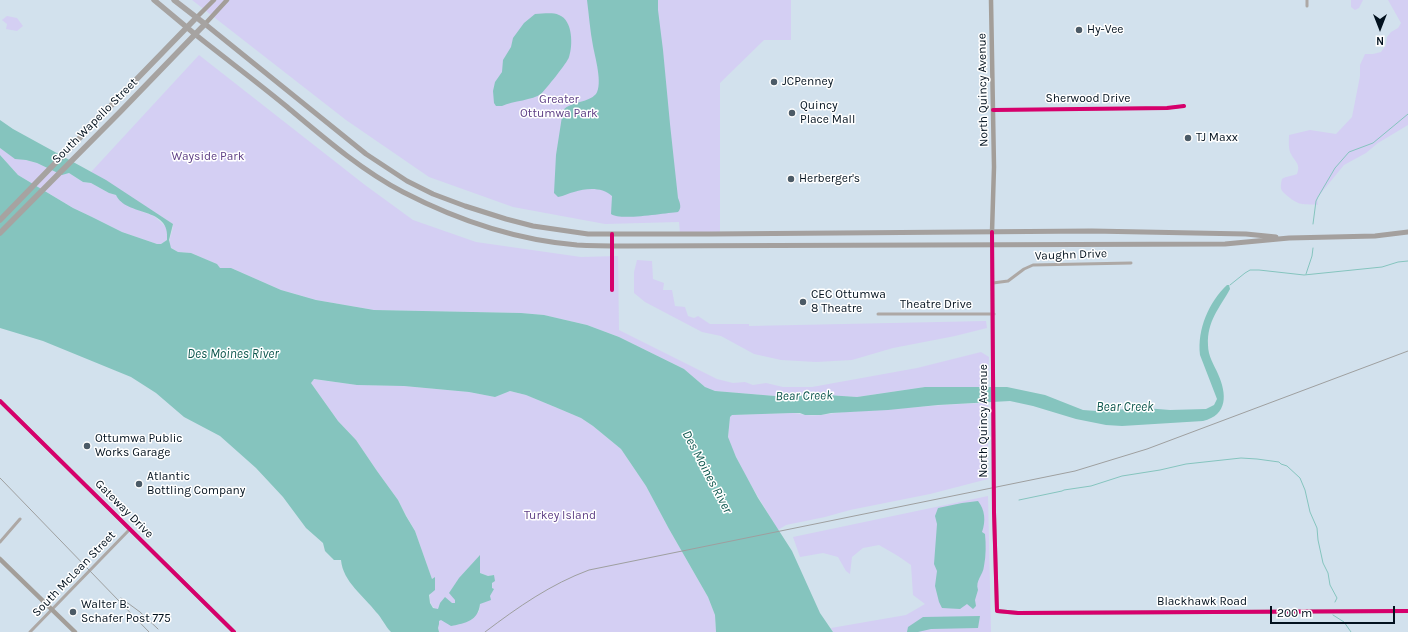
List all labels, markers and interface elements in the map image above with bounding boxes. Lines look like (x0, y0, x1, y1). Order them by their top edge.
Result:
north arrow (1360, 8, 1400, 48)
place label: Hy-Vee (1087, 23, 1123, 37)
marker: Hy-Vee (1074, 25, 1084, 35)
street label: North Quincy Avenue (975, 33, 991, 147)
text: N (1376, 34, 1384, 47)
street label: South Wapello Street (49, 75, 141, 167)
place label: JCPenney (782, 75, 833, 89)
marker: JCPenney (769, 77, 779, 87)
street label: Sherwood Drive (1046, 92, 1130, 106)
park label: Greater Ottumwa Park (520, 93, 598, 121)
place label: Quincy Place Mall (800, 99, 855, 127)
marker: Quincy Place Mall (787, 108, 797, 118)
place label: TJ Maxx (1196, 131, 1238, 145)
marker: TJ Maxx (1183, 133, 1193, 143)
park label: Wayside Park (172, 150, 244, 164)
place label: Herberger's (799, 172, 860, 186)
marker: Herberger's (786, 174, 796, 184)
street label: Vaughn Drive (1035, 247, 1107, 263)
place label: CEC Ottumwa 8 Theatre (811, 288, 886, 316)
marker: CEC Ottumwa 8 Theatre (798, 297, 808, 307)
street label: Theatre Drive (900, 298, 972, 312)
water label: Des Moines River (187, 346, 279, 362)
street label: North Quincy Avenue (977, 364, 991, 478)
water label: Bear Creek (775, 388, 833, 404)
water label: Bear Creek (1096, 399, 1154, 415)
water label: Des Moines River (679, 428, 735, 516)
place label: Ottumwa Public Works Garage (95, 432, 183, 460)
marker: Ottumwa Public Works Garage (82, 441, 92, 451)
place label: Atlantic Bottling Company (147, 470, 245, 498)
street label: Gateway Drive (92, 477, 156, 541)
marker: Atlantic Bottling Company (134, 479, 144, 489)
park label: Turkey Island (524, 509, 596, 523)
street label: South McLean Street (29, 528, 119, 620)
street label: Blackhawk Road (1157, 595, 1247, 609)
place label: Walter B. Schafer Post 775 (81, 598, 171, 626)
scale bar (1272, 598, 1397, 624)
text: 200 m (1277, 606, 1312, 620)
marker: Walter B. Schafer Post 775 (68, 607, 78, 617)

